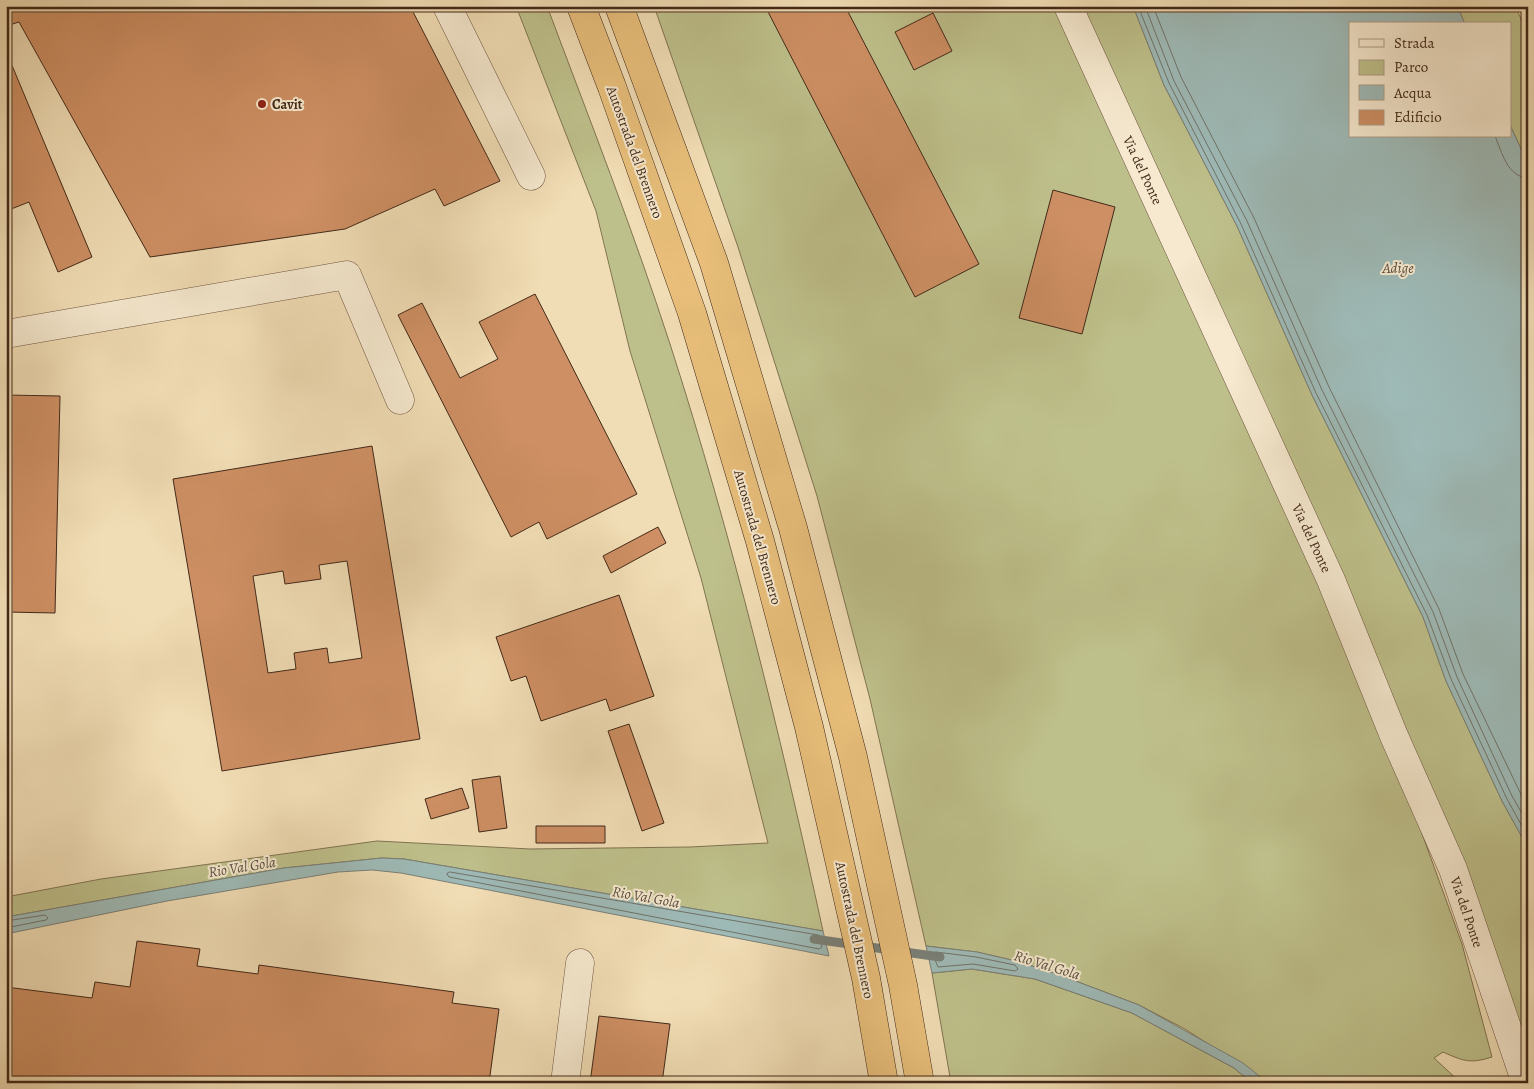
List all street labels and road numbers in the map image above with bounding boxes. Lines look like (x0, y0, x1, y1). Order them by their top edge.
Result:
street label: Autostrada del Brennero (601, 82, 667, 221)
street label: Via del Ponte (1118, 132, 1167, 208)
street label: Autostrada del Brennero (729, 467, 786, 607)
street label: Via del Ponte (1287, 500, 1336, 576)
street label: Autostrada del Brennero (831, 859, 878, 1000)
street label: Via del Ponte (1445, 873, 1488, 950)

